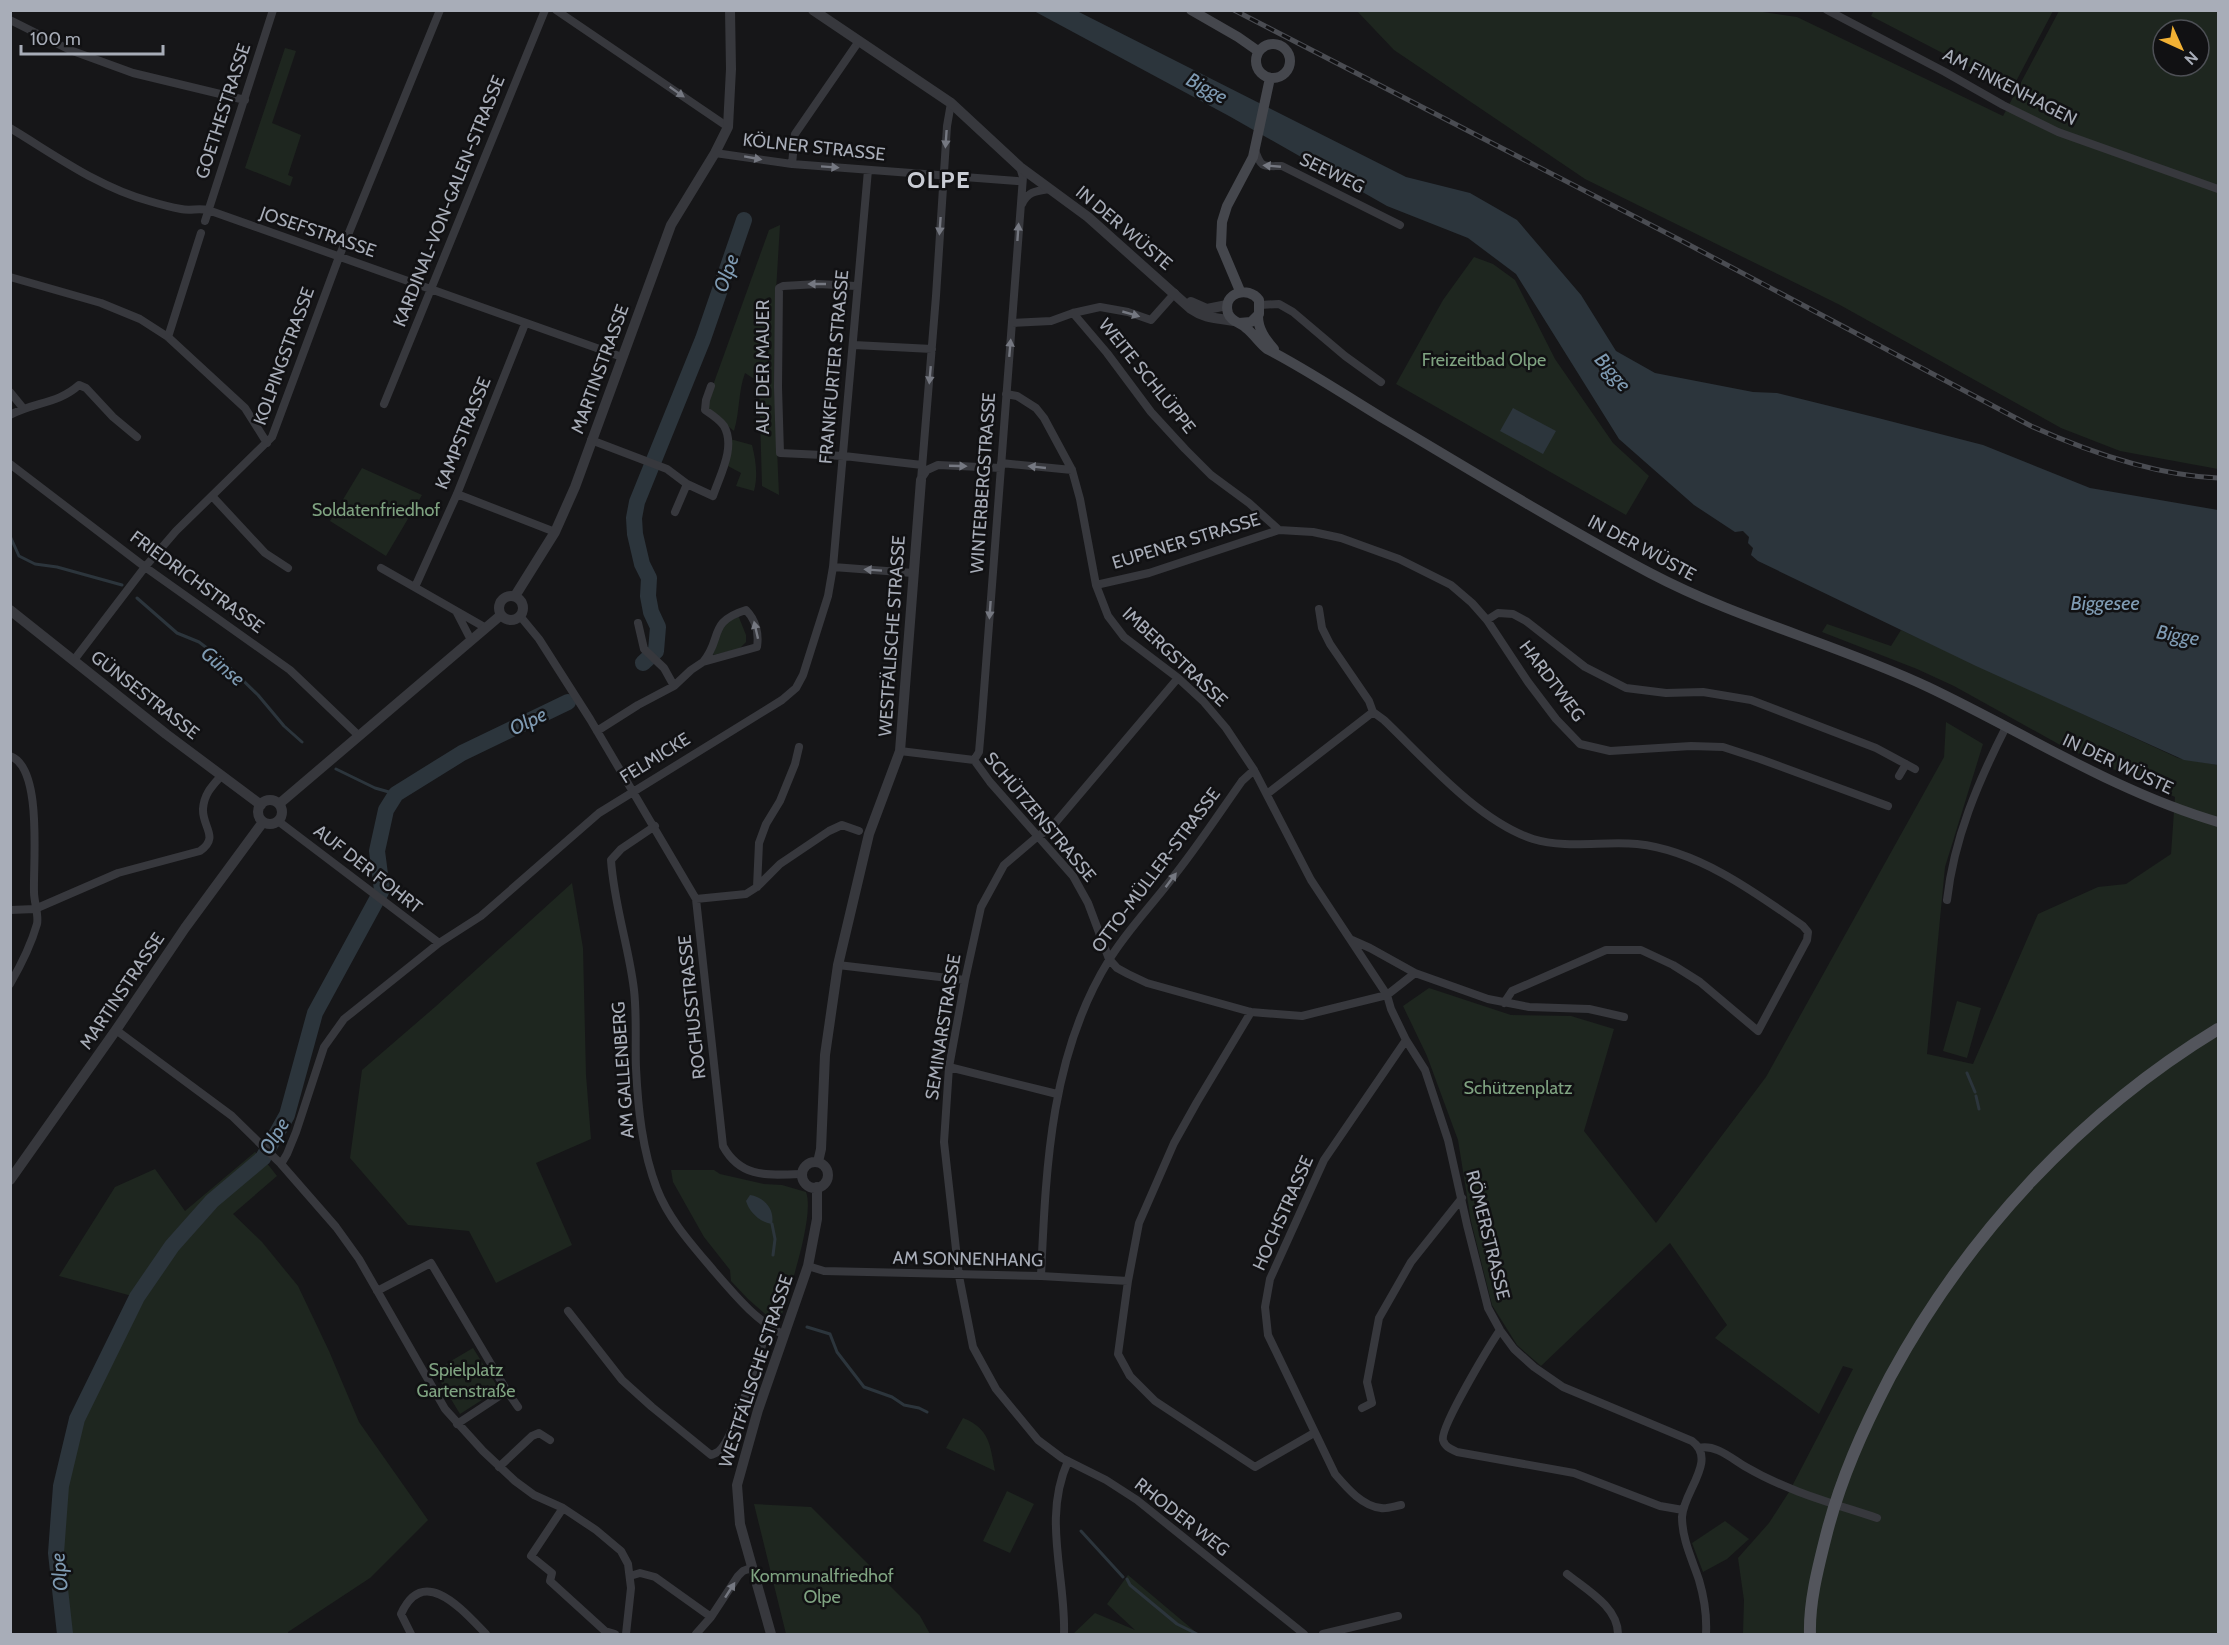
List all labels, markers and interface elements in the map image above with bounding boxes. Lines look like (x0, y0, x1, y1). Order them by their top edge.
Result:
scale bar (21, 18, 164, 56)
north arrow (2151, 18, 2211, 78)
text: 100 m (30, 28, 81, 50)
street label: GOETHESTRASSE (191, 40, 255, 182)
street label: AM FINKENHAGEN (1939, 44, 2081, 130)
text: N (2181, 48, 2202, 69)
water label: Bigge (1182, 67, 1232, 109)
street label: KARDINAL-VON-GALEN-STRASSE (388, 72, 510, 330)
one-way arrow (669, 86, 685, 97)
street label: KÖLNER STRASSE (742, 129, 886, 165)
one-way arrow (941, 129, 951, 148)
street label: SEEWEG (1296, 148, 1368, 198)
one-way arrow (744, 154, 763, 163)
one-way arrow (1262, 161, 1281, 170)
one-way arrow (820, 162, 839, 172)
district label: OLPE (907, 165, 971, 194)
street label: IN DER WÜSTE (1071, 181, 1177, 275)
street label: JOSEFSTRASSE (256, 202, 379, 262)
one-way arrow (935, 216, 945, 235)
one-way arrow (1013, 222, 1023, 241)
water label: Olpe (708, 251, 744, 295)
street label: FRANKFURTER STRASSE (815, 269, 853, 465)
one-way arrow (808, 279, 827, 289)
street label: KOLPINGSTRASSE (249, 284, 319, 428)
street label: AUF DER MAUER (752, 300, 774, 434)
street label: MARTINSTRASSE (566, 301, 634, 437)
one-way arrow (1122, 310, 1140, 319)
street label: WEITE SCHLÜPPE (1094, 314, 1200, 438)
one-way arrow (1005, 338, 1015, 357)
water label: Bigge (1590, 348, 1636, 396)
park label: Freizeitbad Olpe (1422, 349, 1546, 371)
one-way arrow (925, 366, 935, 385)
street label: KAMPSTRASSE (430, 374, 496, 492)
street label: WINTERBERGSTRASSE (966, 392, 1000, 574)
one-way arrow (948, 462, 967, 471)
one-way arrow (1027, 462, 1046, 471)
park label: Soldatenfriedhof (312, 499, 440, 521)
street label: EUPENER STRASSE (1109, 508, 1263, 574)
street label: IN DER WÜSTE (1584, 510, 1700, 586)
street label: FRIEDRICHSTRASSE (126, 526, 268, 638)
street label: WESTFÄLISCHE STRASSE (874, 535, 910, 737)
one-way arrow (864, 565, 883, 575)
water label: Biggesee (2070, 591, 2140, 615)
one-way arrow (985, 601, 995, 620)
street label: IMBERGSTRASSE (1118, 603, 1232, 711)
water label: Bigge (2155, 619, 2201, 651)
one-way arrow (751, 620, 760, 639)
street label: HARDTWEG (1514, 636, 1590, 726)
water label: Günse (196, 641, 250, 691)
street label: GÜNSESTRASSE (86, 646, 204, 744)
water label: Olpe (505, 702, 551, 740)
street label: FELMICKE (616, 728, 694, 788)
street label: IN DER WÜSTE (2059, 729, 2177, 799)
street label: SCHÜTZENSTRASSE (979, 748, 1101, 886)
street label: OTTO-MÜLLER-STRASSE (1087, 783, 1225, 957)
street label: AUF DER FOHRT (309, 820, 427, 918)
one-way arrow (1165, 872, 1177, 887)
street label: MARTINSTRASSE (75, 928, 169, 1054)
street label: ROCHUSSTRASSE (673, 934, 711, 1080)
street label: SEMINARSTRASSE (921, 953, 965, 1101)
street label: AM GALLENBERG (607, 1001, 639, 1139)
park label: Schützenplatz (1464, 1077, 1573, 1099)
water label: Olpe (254, 1113, 294, 1159)
street label: HOCHSTRASSE (1248, 1152, 1318, 1274)
street label: RÖMERSTRASSE (1461, 1168, 1515, 1302)
street label: AM SONNENHANG (892, 1247, 1044, 1271)
street label: WESTFÄLISCHE STRASSE (714, 1272, 798, 1470)
park label: Spielplatz Gartenstraße (417, 1359, 515, 1402)
street label: RHODER WEG (1130, 1473, 1234, 1561)
water label: Olpe (45, 1552, 73, 1592)
park label: Kommunalfriedhof Olpe (750, 1565, 894, 1608)
one-way arrow (724, 1582, 735, 1598)

